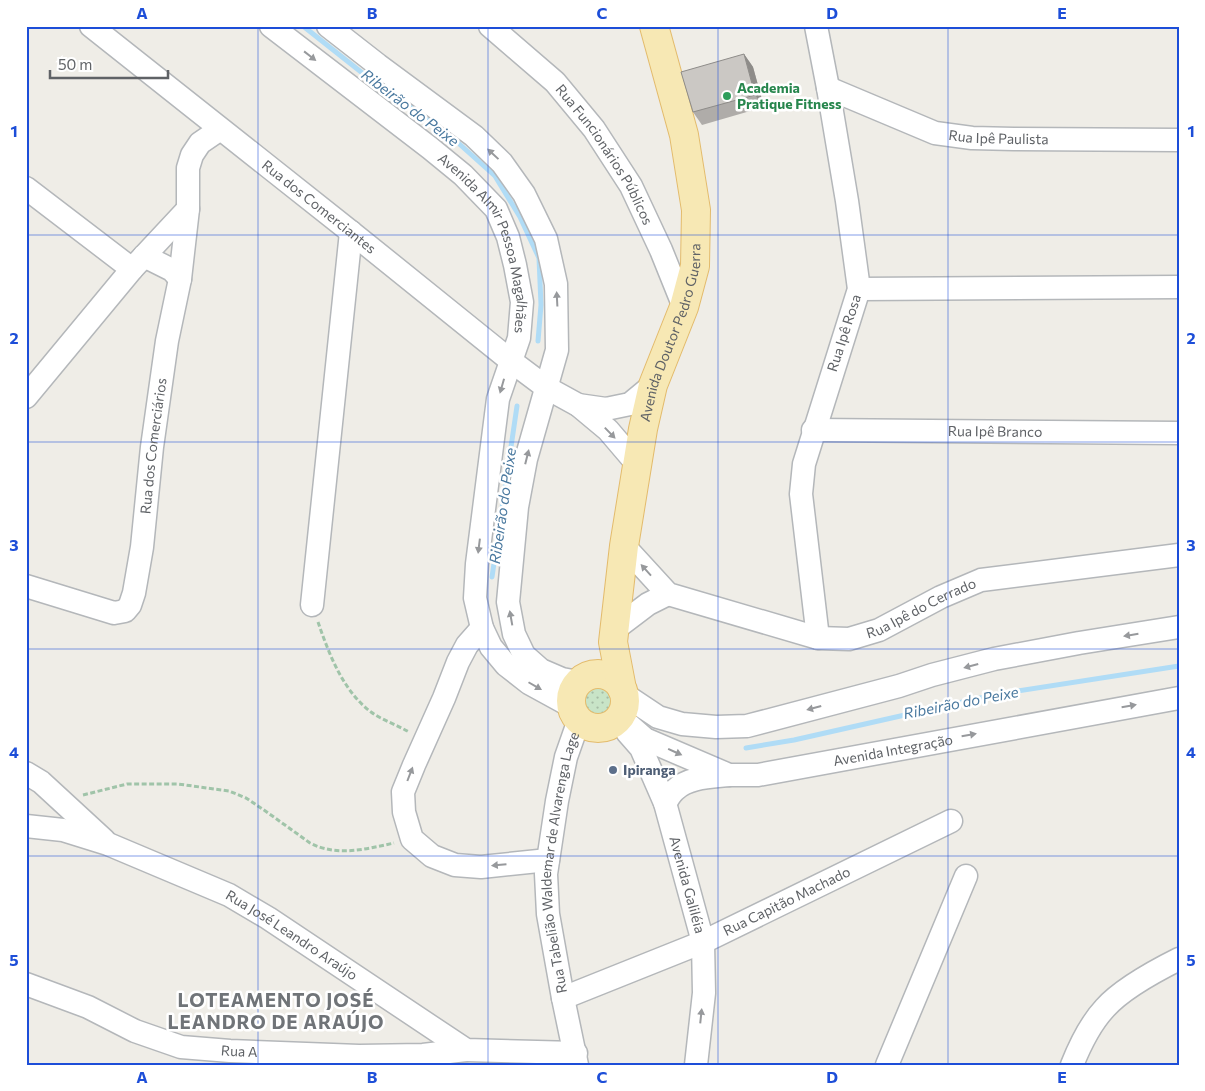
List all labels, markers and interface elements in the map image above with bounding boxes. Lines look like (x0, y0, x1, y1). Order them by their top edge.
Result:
text: A (136, 3, 148, 22)
text: B (367, 3, 378, 22)
text: C (597, 3, 608, 22)
text: D (826, 3, 838, 22)
text: E (1057, 3, 1067, 22)
scale bar (50, 48, 168, 80)
one-way arrow (303, 51, 316, 62)
text: 50 m (58, 55, 92, 73)
water label: Ribeirão do Peixe (358, 65, 463, 150)
place label: Academia Pratique Fitness (737, 79, 842, 112)
street label: Rua Funcionários Públicos (552, 81, 657, 227)
marker: Academia Pratique Fitness (721, 90, 733, 102)
text: 1 (10, 121, 18, 140)
text: 1 (1187, 121, 1195, 140)
street label: Rua Ipê Paulista (948, 126, 1049, 147)
one-way arrow (487, 148, 499, 160)
street label: Avenida Almir Pessoa Magalhães (435, 149, 531, 334)
street label: Rua dos Comerciantes (259, 156, 380, 257)
street label: Avenida Doutor Pedro Guerra (636, 243, 703, 423)
one-way arrow (552, 291, 560, 307)
street label: Rua Ipê Rosa (823, 292, 864, 374)
text: 2 (9, 328, 19, 347)
text: 2 (1186, 328, 1196, 347)
street label: Rua dos Comerciários (136, 377, 170, 515)
one-way arrow (498, 378, 506, 393)
street label: Rua Ipê Branco (948, 422, 1042, 440)
one-way arrow (604, 426, 616, 438)
water label: Ribeirão do Peixe (485, 447, 519, 565)
one-way arrow (523, 450, 531, 465)
text: 3 (9, 535, 19, 554)
text: 3 (1186, 535, 1196, 554)
one-way arrow (475, 539, 483, 555)
one-way arrow (640, 564, 652, 576)
street label: Rua Ipê do Cerrado (864, 574, 978, 641)
one-way arrow (507, 610, 515, 626)
one-way arrow (1122, 631, 1138, 639)
one-way arrow (964, 662, 979, 670)
one-way arrow (528, 682, 541, 691)
water label: Ribeirão do Peixe (902, 682, 1020, 722)
one-way arrow (1122, 702, 1137, 710)
one-way arrow (807, 704, 822, 712)
street label: Rua Tabelião Waldemar de Alvarenga Lage (537, 729, 582, 995)
street label: Avenida Integração (832, 731, 954, 769)
one-way arrow (962, 731, 978, 739)
text: 4 (9, 742, 19, 761)
text: 4 (1186, 742, 1196, 761)
one-way arrow (668, 748, 682, 756)
place label: Ipiranga (623, 761, 676, 778)
marker: Ipiranga (607, 764, 619, 776)
one-way arrow (406, 766, 414, 781)
street label: Avenida Galiléia (666, 834, 709, 935)
one-way arrow (491, 861, 507, 869)
street label: Rua Capitão Machado (720, 862, 853, 939)
street label: Rua José Leandro Araújo (223, 886, 361, 983)
text: 5 (9, 950, 19, 969)
text: 5 (1186, 950, 1196, 969)
district label: LOTEAMENTO JOSÉ LEANDRO DE ARAÚJO (167, 988, 385, 1033)
one-way arrow (698, 1008, 706, 1024)
street label: Rua A (220, 1041, 258, 1060)
text: A (136, 1067, 148, 1086)
text: B (367, 1067, 378, 1086)
text: C (597, 1067, 608, 1086)
text: D (826, 1067, 838, 1086)
text: E (1057, 1067, 1067, 1086)

